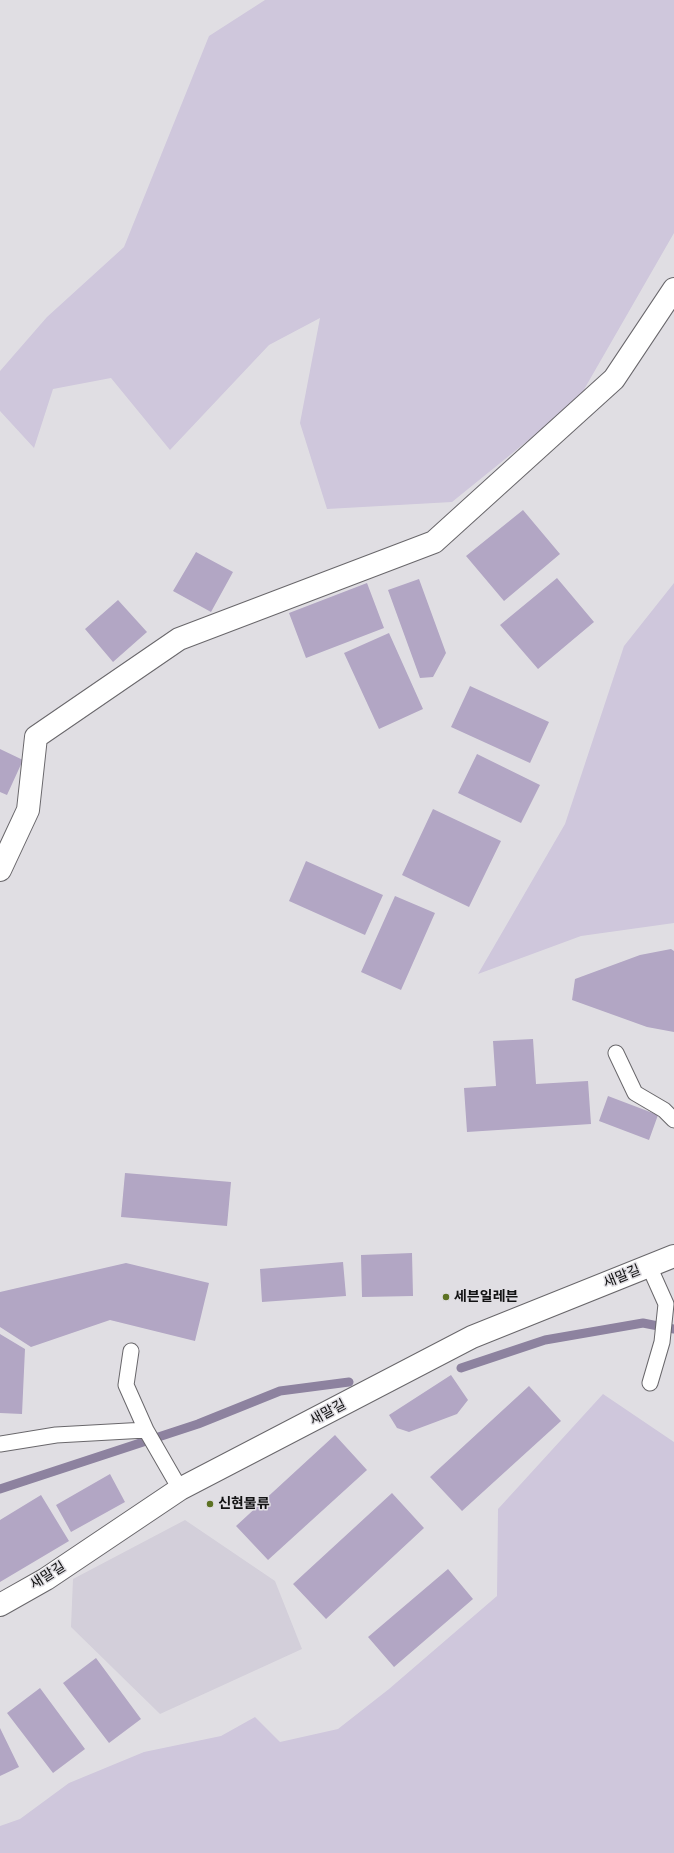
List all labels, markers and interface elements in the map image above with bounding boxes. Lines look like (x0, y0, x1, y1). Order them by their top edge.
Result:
street label: 새말길 (601, 1262, 643, 1292)
place label: 세븐일레븐 (454, 1289, 518, 1305)
marker: 세븐일레븐 (441, 1292, 451, 1302)
street label: 새말길 (307, 1397, 349, 1429)
place label: 신현물류 (218, 1496, 270, 1512)
marker: 신현물류 (205, 1499, 215, 1509)
street label: 새말길 (27, 1559, 69, 1593)

